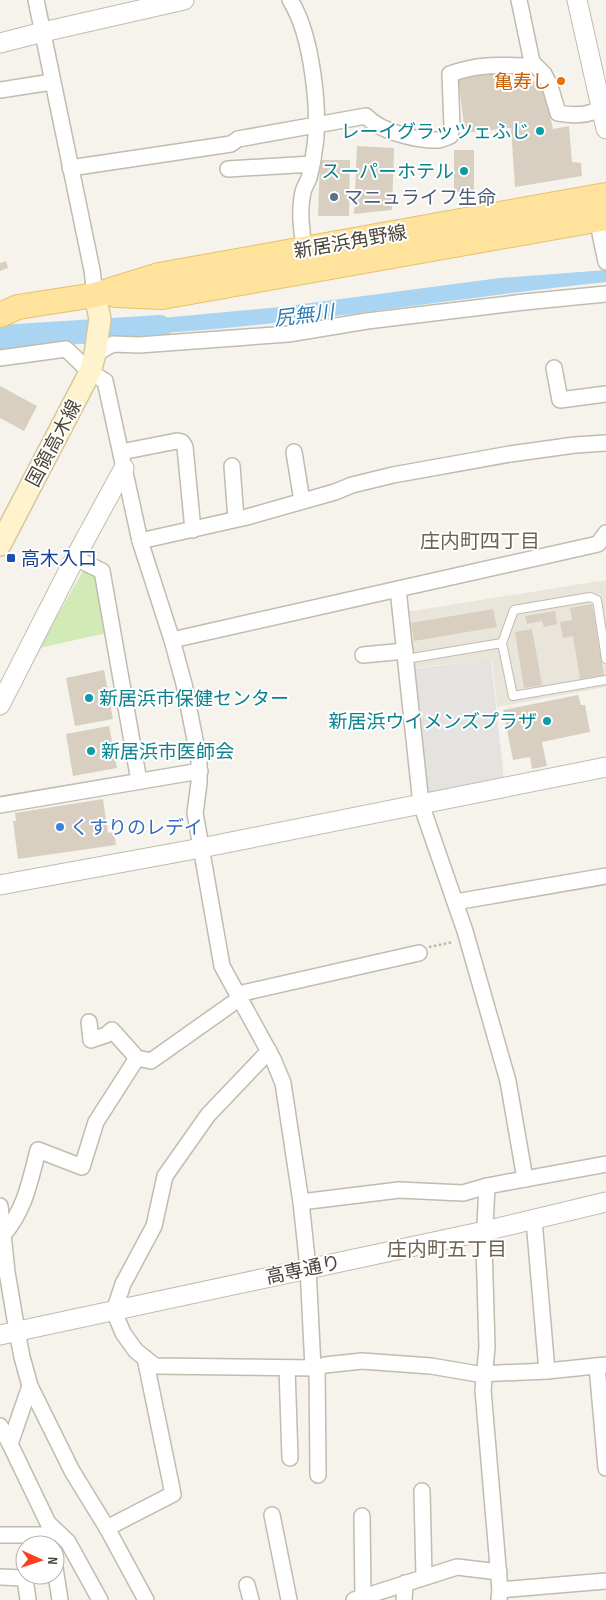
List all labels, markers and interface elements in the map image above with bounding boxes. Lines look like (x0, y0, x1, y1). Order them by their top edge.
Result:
place label: 亀寿し (494, 71, 551, 94)
marker: 亀寿し (555, 75, 567, 87)
place label: レーイグラッツェふじ (340, 121, 530, 144)
marker: レーイグラッツェふじ (534, 125, 546, 137)
place label: スーパーホテル (321, 161, 454, 184)
marker: スーパーホテル (458, 165, 470, 177)
place label: マニュライフ生命 (344, 187, 496, 210)
marker: マニュライフ生命 (328, 191, 340, 203)
street label: 新居浜角野線 (292, 221, 408, 264)
water label: 尻無川 (273, 300, 337, 332)
street label: 国領高木線 (22, 396, 87, 491)
district label: 庄内町四丁目 (420, 530, 540, 554)
place label: 高木入口 (21, 548, 97, 571)
marker: 高木入口 (5, 552, 17, 564)
place label: 新居浜市保健センター (99, 688, 289, 711)
marker: 新居浜市保健センター (83, 692, 95, 704)
place label: 新居浜ウイメンズプラザ (328, 711, 537, 734)
marker: 新居浜ウイメンズプラザ (541, 715, 553, 727)
place label: 新居浜市医師会 (101, 741, 234, 764)
marker: 新居浜市医師会 (85, 745, 97, 757)
place label: くすりのレデイ (70, 817, 203, 840)
marker: くすりのレデイ (54, 821, 66, 833)
district label: 庄内町五丁目 (387, 1238, 507, 1262)
street label: 高専通り (264, 1251, 343, 1290)
north arrow (15, 1535, 65, 1585)
text: N (44, 1556, 61, 1565)

